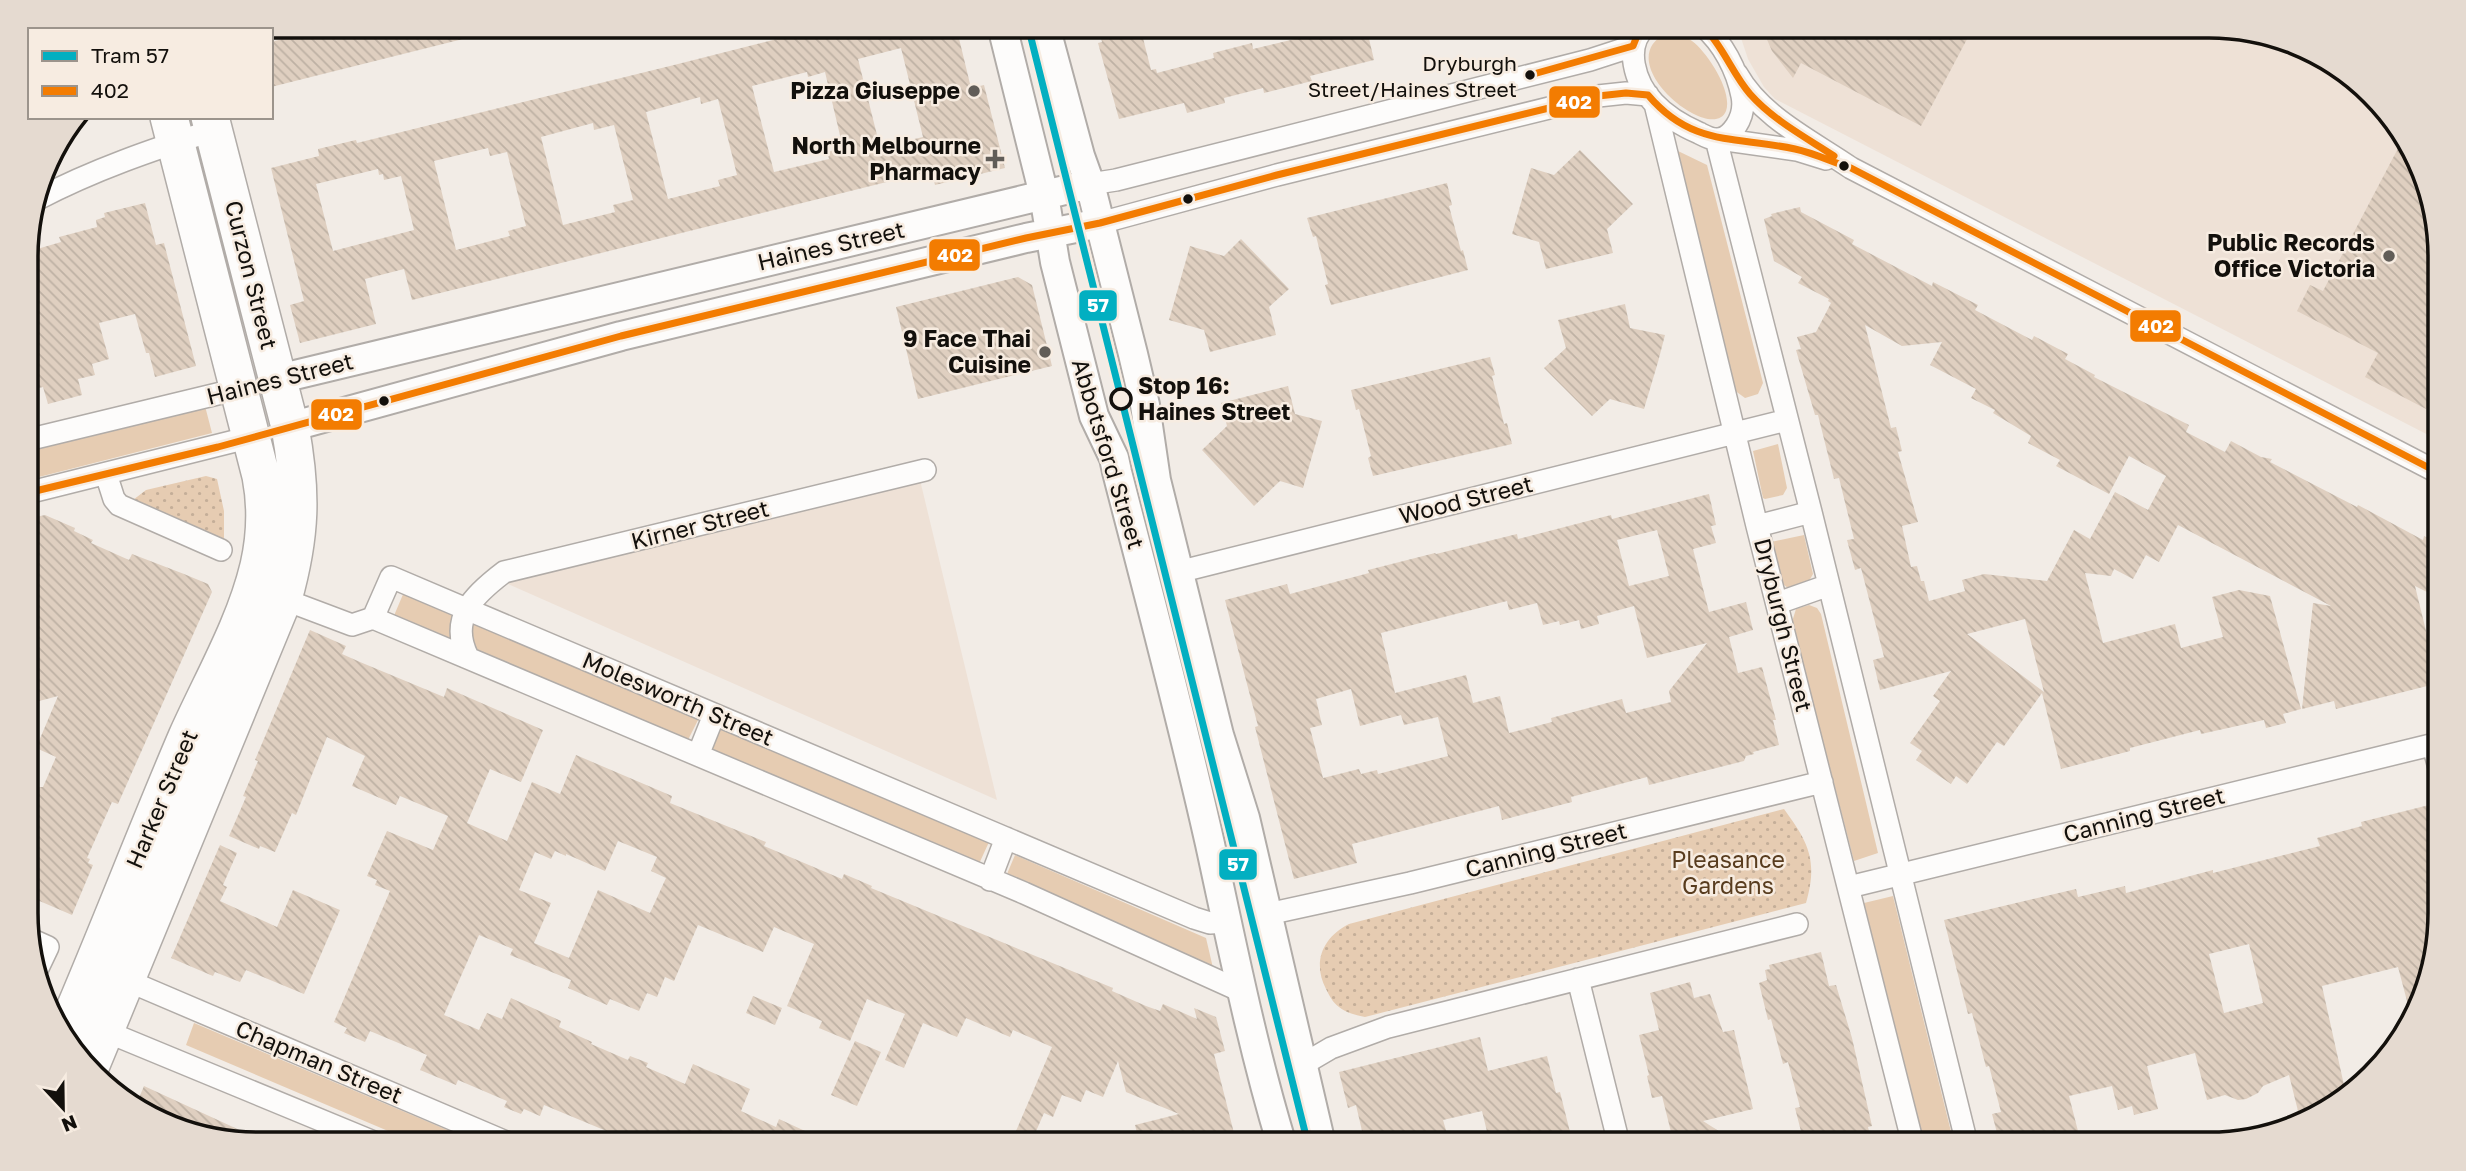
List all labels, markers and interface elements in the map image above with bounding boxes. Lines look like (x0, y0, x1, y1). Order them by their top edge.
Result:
legend (28, 28, 273, 119)
text: Tram 57 (91, 42, 169, 68)
place label: Dryburgh Street/Haines Street (1308, 50, 1517, 102)
marker: Dryburgh Street/Haines Street (1523, 68, 1537, 82)
place label: Pizza Giuseppe (790, 76, 960, 104)
text: 402 (91, 77, 129, 103)
marker: Pizza Giuseppe (966, 83, 982, 99)
line badge: 402 (1548, 85, 1601, 119)
text: 402 (1556, 90, 1592, 113)
place label: North Melbourne Pharmacy (792, 131, 981, 185)
marker: North Melbourne Pharmacy (987, 151, 1003, 167)
unlabelled marker (1837, 159, 1851, 173)
unlabelled marker (1181, 192, 1195, 206)
street label: Curzon Street (220, 197, 284, 352)
street label: Haines Street (754, 214, 907, 276)
place label: Public Records Office Victoria (2207, 228, 2375, 282)
line badge: 402 (928, 238, 981, 272)
text: 402 (937, 243, 973, 266)
marker: Public Records Office Victoria (2381, 248, 2397, 264)
line badge: 57 (1078, 289, 1118, 322)
text: 57 (1087, 293, 1109, 316)
line badge: 402 (2129, 309, 2182, 343)
text: 402 (2138, 314, 2174, 337)
place label: 9 Face Thai Cuisine (903, 324, 1031, 378)
marker: 9 Face Thai Cuisine (1037, 344, 1053, 360)
street label: Haines Street (204, 346, 356, 410)
street label: Abbotsford Street (1067, 355, 1151, 552)
place label: Stop 16: Haines Street (1138, 371, 1290, 425)
marker: Stop 16: Haines Street (1110, 388, 1132, 410)
unlabelled marker (377, 394, 391, 408)
line badge: 402 (310, 398, 363, 431)
text: 402 (318, 402, 354, 425)
street label: Wood Street (1396, 469, 1535, 529)
street label: Kirner Street (628, 493, 772, 555)
street label: Dryburgh Street (1749, 535, 1819, 714)
street label: Molesworth Street (579, 645, 778, 751)
street label: Harker Street (119, 725, 203, 872)
street label: Canning Street (2060, 780, 2227, 848)
street label: Canning Street (1462, 815, 1629, 883)
park label: Pleasance Gardens (1671, 845, 1785, 899)
line badge: 57 (1218, 848, 1258, 881)
text: 57 (1227, 852, 1249, 875)
street label: Chapman Street (232, 1013, 407, 1109)
north arrow (28, 1073, 98, 1143)
text: N (59, 1111, 81, 1138)

